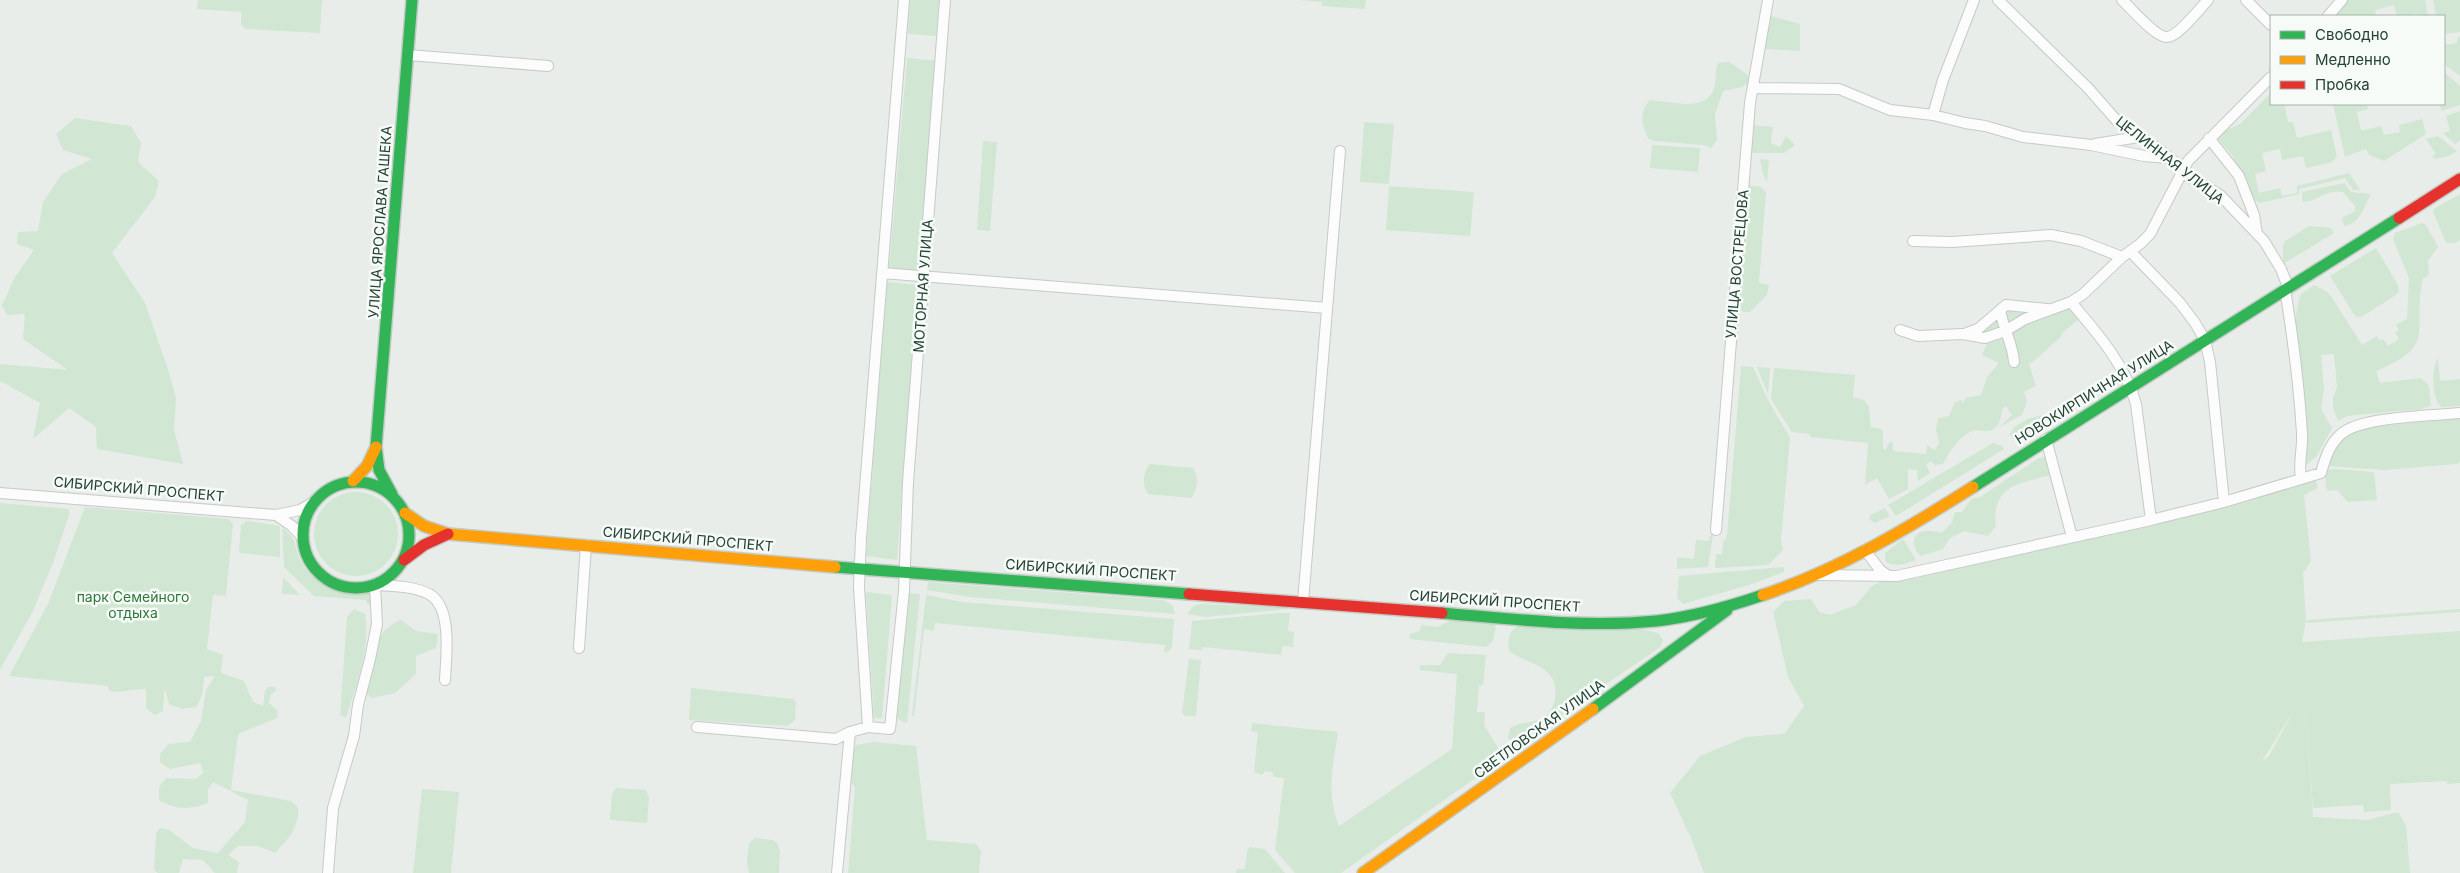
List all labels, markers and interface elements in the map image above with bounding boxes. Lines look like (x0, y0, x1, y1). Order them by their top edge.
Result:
legend (2270, 15, 2445, 105)
text: Свободно (2315, 25, 2389, 44)
text: Медленно (2315, 50, 2391, 69)
text: Пробка (2315, 75, 2370, 94)
street label: ЦЕЛИННАЯ УЛИЦА (2113, 112, 2228, 207)
street label: УЛИЦА ЯРОСЛАВА ГАШЕКА (364, 125, 395, 319)
street label: УЛИЦА ВОСТРЕЦОВА (1722, 188, 1752, 339)
street label: МОТОРНАЯ УЛИЦА (909, 218, 936, 353)
street label: НОВОКИРПИЧНАЯ УЛИЦА (2012, 336, 2176, 447)
street label: СИБИРСКИЙ ПРОСПЕКТ (53, 472, 225, 504)
street label: СИБИРСКИЙ ПРОСПЕКТ (602, 522, 774, 554)
street label: СИБИРСКИЙ ПРОСПЕКТ (1005, 554, 1177, 584)
street label: СИБИРСКИЙ ПРОСПЕКТ (1409, 585, 1581, 615)
park label: парк Семейного отдыха (77, 588, 189, 621)
street label: СВЕТЛОВСКАЯ УЛИЦА (1470, 675, 1608, 782)

